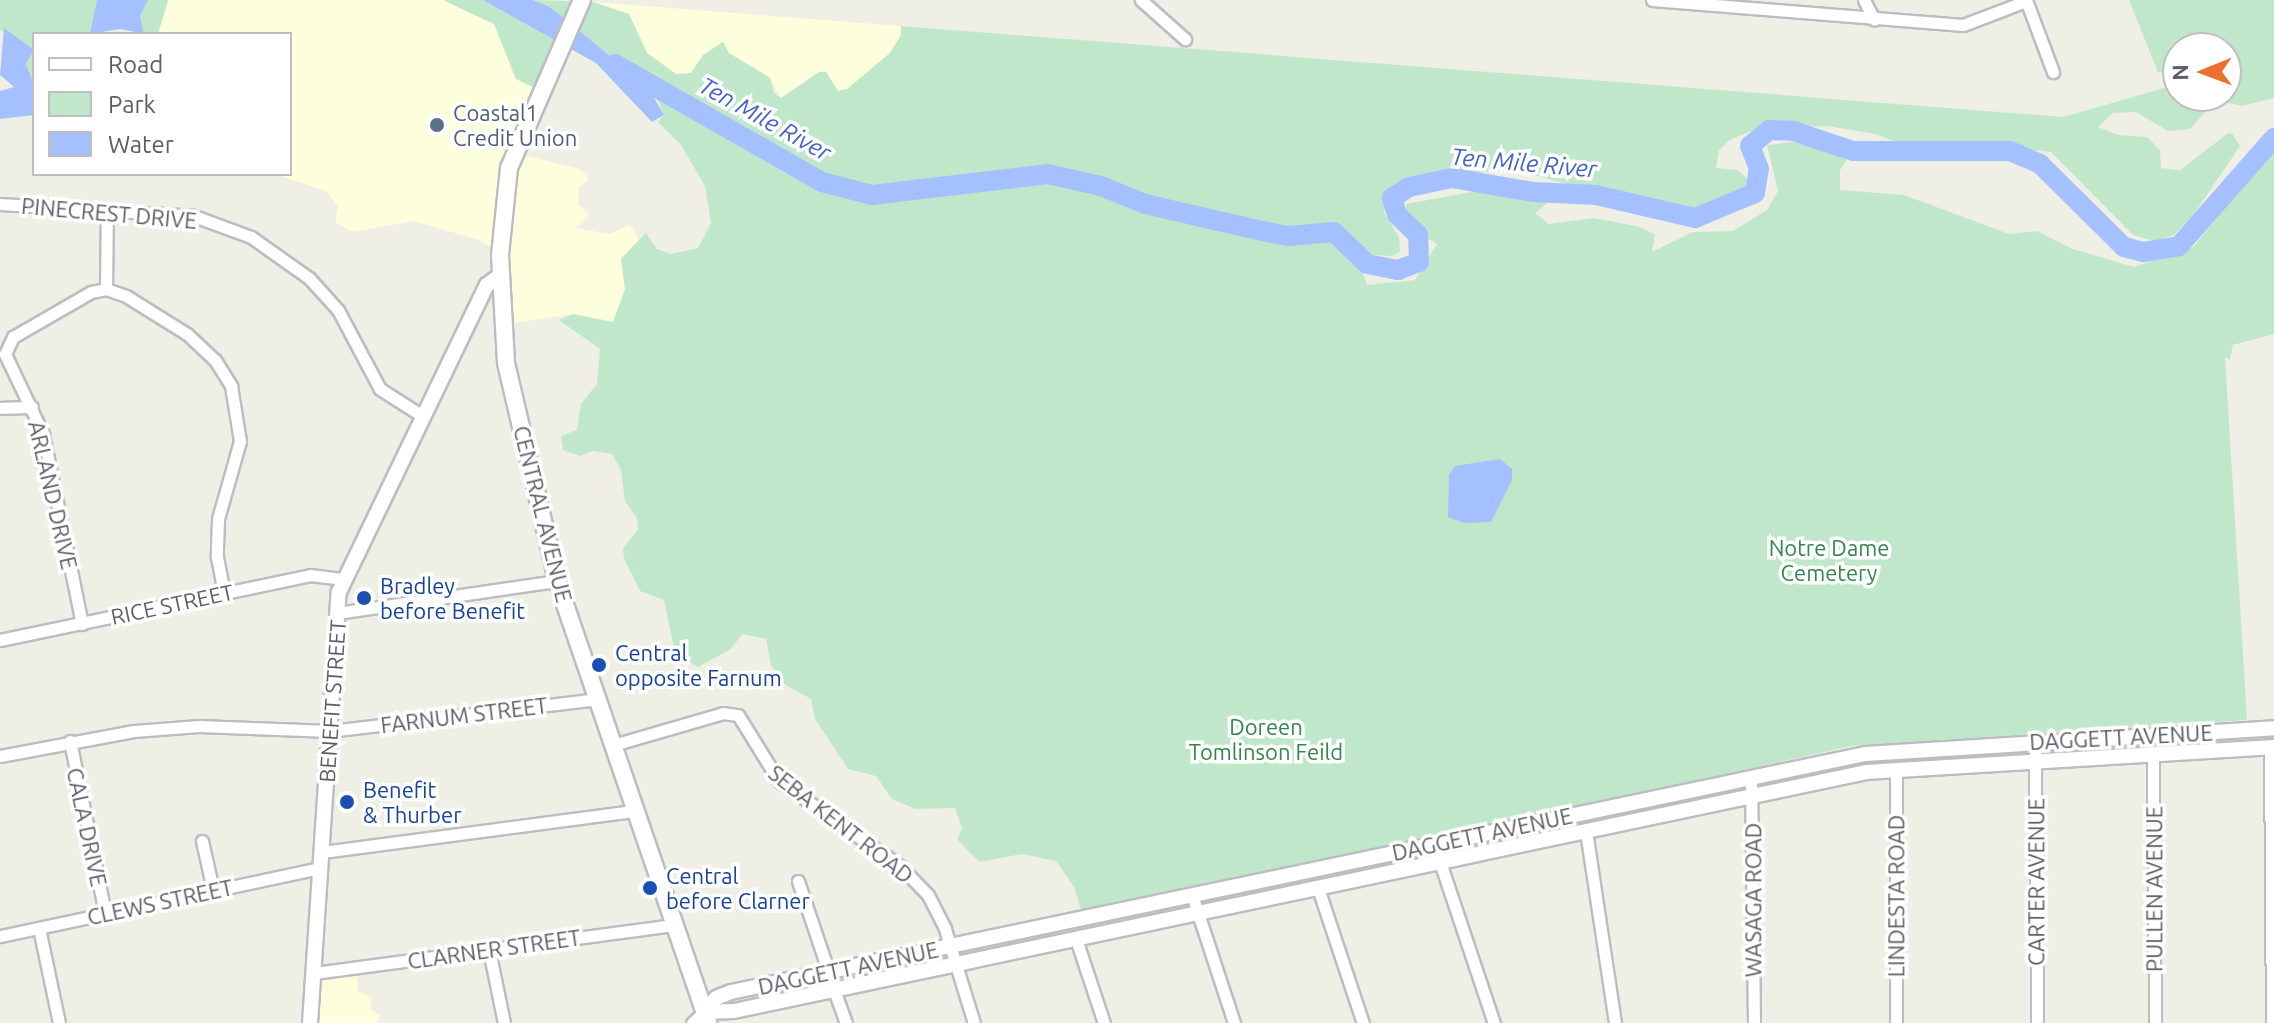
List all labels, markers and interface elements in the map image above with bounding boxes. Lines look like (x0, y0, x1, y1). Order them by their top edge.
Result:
legend (32, 32, 292, 176)
north arrow (2162, 32, 2242, 112)
text: Road (108, 51, 163, 78)
text: N (2167, 64, 2192, 81)
water label: Ten Mile River (694, 71, 836, 167)
text: Park (108, 91, 156, 118)
place label: Coastal1 Credit Union (453, 99, 577, 150)
marker: Coastal1 Credit Union (428, 116, 446, 134)
text: Water (108, 131, 174, 158)
water label: Ten Mile River (1450, 142, 1598, 184)
street label: PINECREST DRIVE (20, 192, 198, 234)
street label: ARLAND DRIVE (23, 418, 83, 572)
street label: CENTRAL AVENUE (508, 423, 578, 605)
park label: Notre Dame Cemetery (1769, 534, 1889, 586)
place label: Bradley before Benefit (380, 572, 525, 624)
street label: RICE STREET (108, 578, 236, 630)
marker: Bradley before Benefit (355, 589, 373, 607)
street label: BENEFIT STREET (313, 619, 351, 783)
place label: Central opposite Farnum (615, 639, 782, 690)
marker: Central opposite Farnum (590, 656, 608, 674)
street label: FARNUM STREET (379, 692, 549, 738)
park label: Doreen Tomlinson Feild (1189, 713, 1343, 764)
street label: DAGGETT AVENUE (2029, 719, 2213, 755)
street label: SEBA KENT ROAD (763, 759, 919, 889)
street label: CALA DRIVE (62, 765, 112, 889)
place label: Benefit & Thurber (363, 776, 461, 828)
marker: Benefit & Thurber (338, 793, 356, 811)
street label: CARTER AVENUE (2023, 798, 2049, 966)
street label: DAGGETT AVENUE (1390, 802, 1574, 866)
street label: PULLEN AVENUE (2141, 806, 2167, 972)
street label: LINDESTA ROAD (1883, 815, 1909, 977)
street label: WASAGA ROAD (1740, 823, 1766, 977)
place label: Central before Clarner (666, 862, 810, 914)
street label: CLEWS STREET (85, 874, 235, 930)
marker: Central before Clarner (641, 879, 659, 897)
street label: CLARNER STREET (406, 924, 582, 974)
street label: DAGGETT AVENUE (756, 936, 940, 1000)

